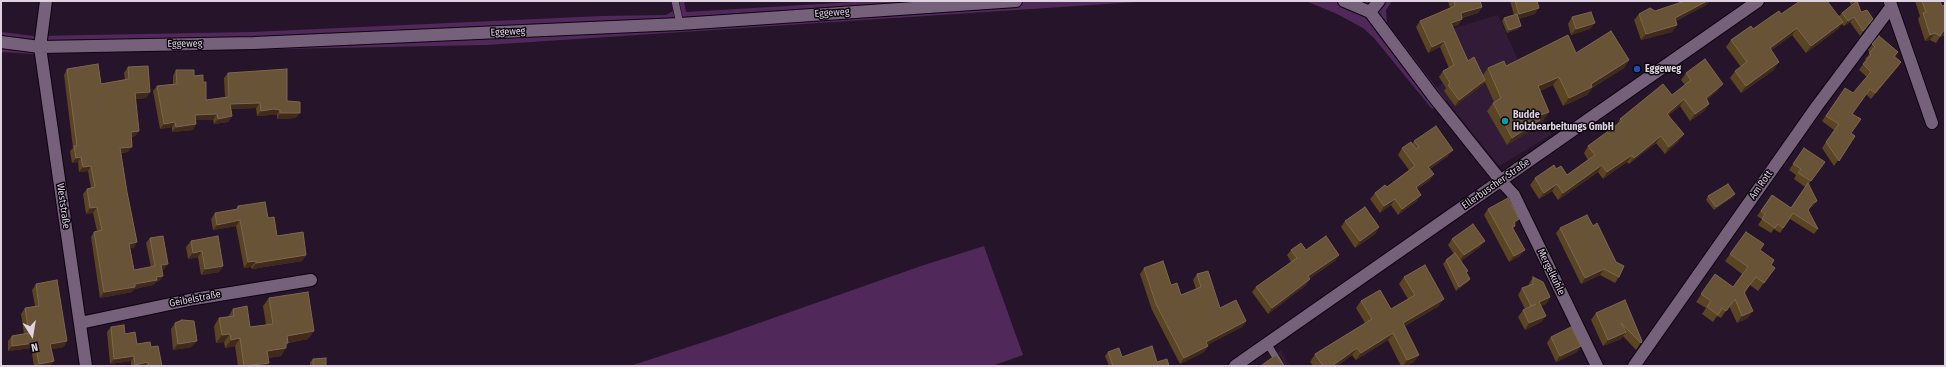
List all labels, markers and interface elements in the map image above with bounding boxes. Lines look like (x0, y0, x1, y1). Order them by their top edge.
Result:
street label: Eggeweg (814, 6, 850, 20)
street label: Eggeweg (490, 25, 526, 39)
street label: Eggeweg (167, 38, 203, 50)
place label: Eggeweg (1645, 63, 1681, 75)
marker: Eggeweg (1632, 64, 1642, 74)
place label: Budde Holzbearbeitungs GmbH (1513, 109, 1614, 132)
marker: Budde Holzbearbeitungs GmbH (1500, 116, 1510, 126)
street label: Ellerbuscher Straße (1460, 156, 1532, 212)
street label: Am Rott (1747, 168, 1775, 202)
street label: Weststraße (54, 182, 72, 230)
street label: Mergelkuhle (1535, 247, 1567, 297)
street label: Geibelstraße (168, 288, 222, 310)
north arrow (12, 315, 52, 355)
text: N (30, 340, 39, 354)

